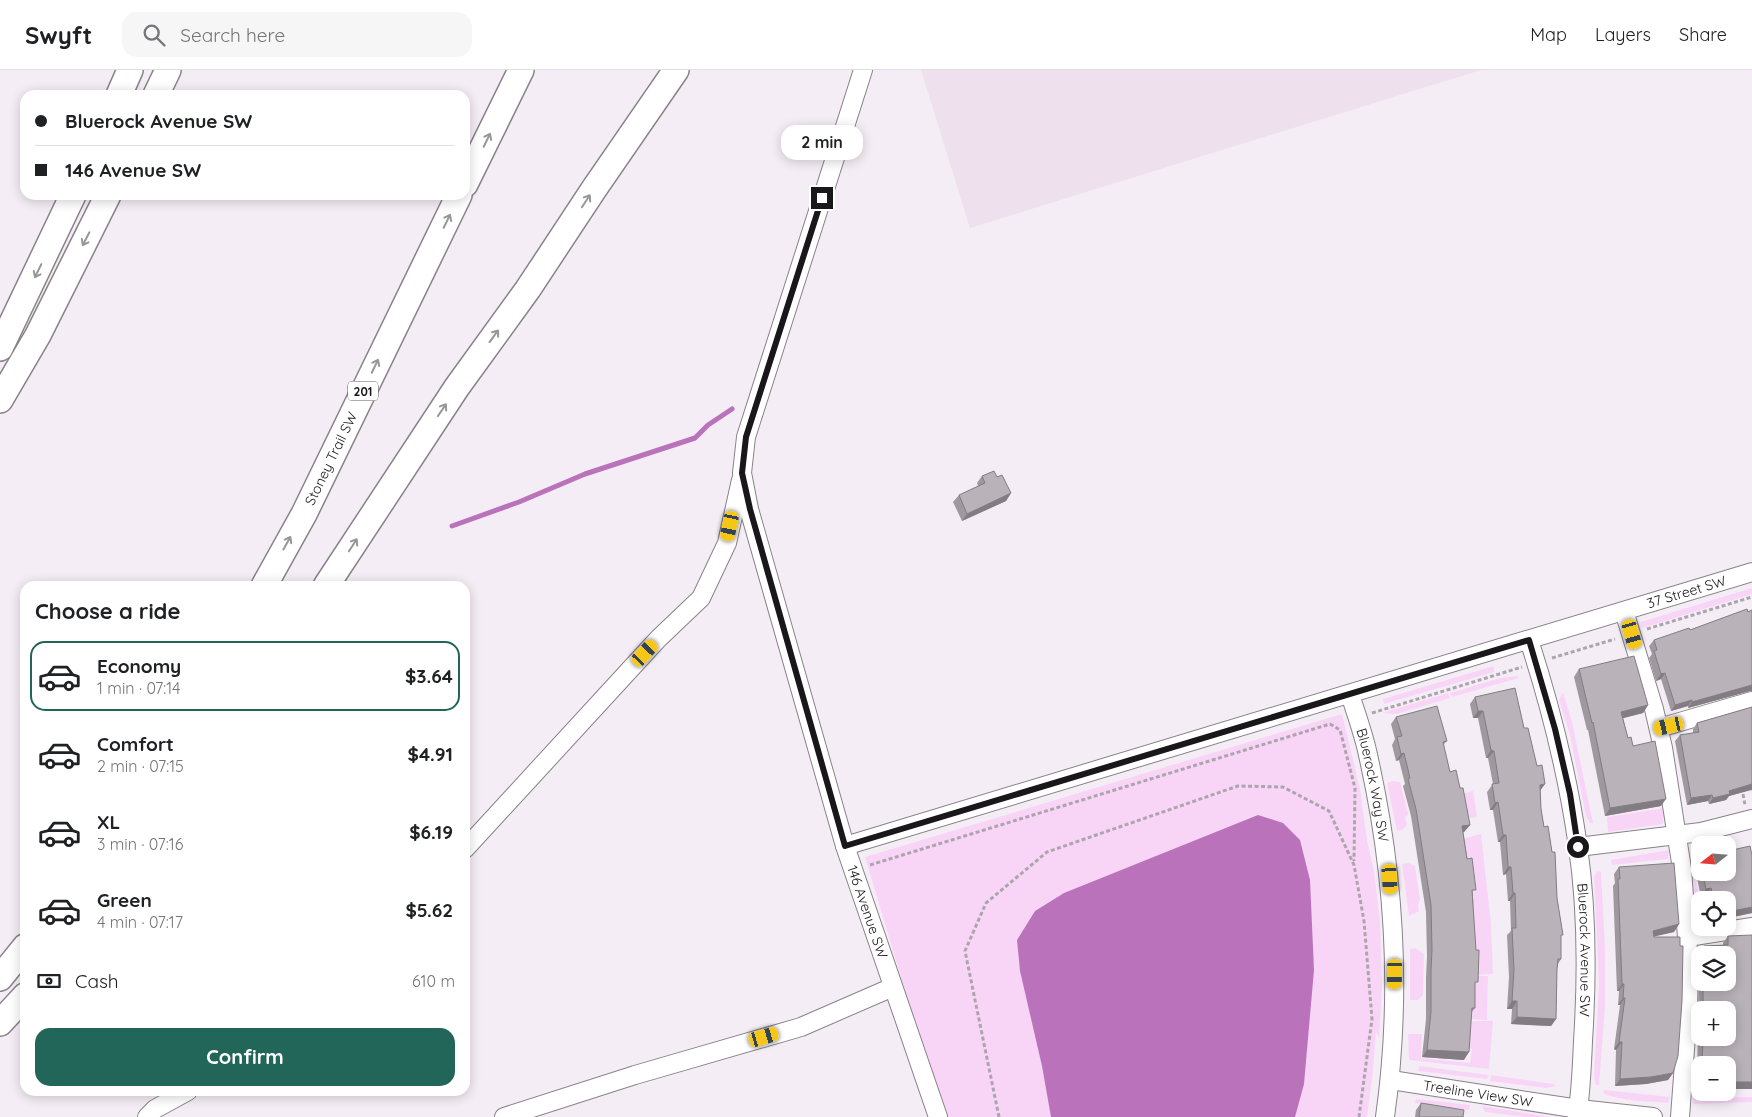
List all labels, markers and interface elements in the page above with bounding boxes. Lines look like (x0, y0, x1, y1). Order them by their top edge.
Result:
search box (122, 12, 472, 57)
text: Swyft (25, 20, 92, 50)
icon: search (140, 21, 168, 49)
text: Search here (180, 23, 285, 47)
text: Map (1530, 23, 1567, 46)
text: Layers (1595, 23, 1651, 46)
text: Share (1679, 23, 1727, 46)
text: Bluerock Avenue SW (65, 109, 252, 133)
callout: 2 min (781, 126, 863, 160)
text: 2 min (801, 132, 843, 152)
one-way arrow (483, 133, 492, 148)
text: 146 Avenue SW (65, 158, 201, 182)
route end (811, 187, 833, 209)
one-way arrow (580, 194, 591, 208)
one-way arrow (442, 213, 452, 228)
one-way arrow (81, 231, 91, 246)
one-way arrow (33, 263, 42, 278)
one-way arrow (489, 330, 500, 343)
one-way arrow (370, 359, 380, 374)
road number: 201 (348, 382, 378, 401)
one-way arrow (437, 403, 447, 417)
street label: Stoney Trail SW (301, 409, 361, 508)
car (719, 510, 740, 542)
one-way arrow (283, 537, 293, 551)
one-way arrow (348, 539, 358, 553)
street label: 37 Street SW (1645, 571, 1729, 612)
text: Choose a ride (35, 597, 180, 625)
car (1620, 618, 1643, 650)
car (629, 637, 660, 669)
icon: car (37, 654, 82, 699)
text: Economy (97, 654, 181, 678)
text: $3.64 (405, 664, 453, 688)
text: 1 min · 07:14 (97, 678, 180, 698)
car (1652, 715, 1685, 737)
street label: Bluerock Way SW (1352, 726, 1393, 843)
icon: car (37, 732, 82, 777)
text: Comfort (97, 732, 174, 756)
text: $4.91 (408, 742, 453, 766)
text: 2 min · 07:15 (97, 756, 184, 776)
icon: car (37, 810, 82, 855)
text: XL (97, 810, 120, 834)
text: $6.19 (409, 820, 453, 844)
text: 3 min · 07:16 (97, 834, 183, 854)
route start (1567, 836, 1589, 858)
north arrow (1691, 836, 1736, 881)
map controls (1691, 836, 1736, 1101)
street label: 146 Avenue SW (843, 863, 892, 961)
car (1381, 864, 1398, 894)
street label: Bluerock Avenue SW (1573, 882, 1595, 1017)
icon: car (37, 888, 82, 933)
text: Green (97, 888, 152, 912)
button: locate (1691, 891, 1736, 936)
text: $5.62 (405, 898, 453, 922)
text: 4 min · 07:17 (97, 912, 183, 932)
button: layers (1691, 946, 1736, 991)
car (1387, 959, 1402, 989)
icon: cash (35, 967, 63, 995)
text: Cash (75, 969, 119, 993)
text: 610 m (412, 971, 455, 991)
button: + (1691, 1001, 1736, 1046)
car (747, 1026, 780, 1048)
button: Confirm (35, 1028, 455, 1086)
button: − (1691, 1056, 1736, 1101)
street label: Treeline View SW (1422, 1076, 1534, 1111)

